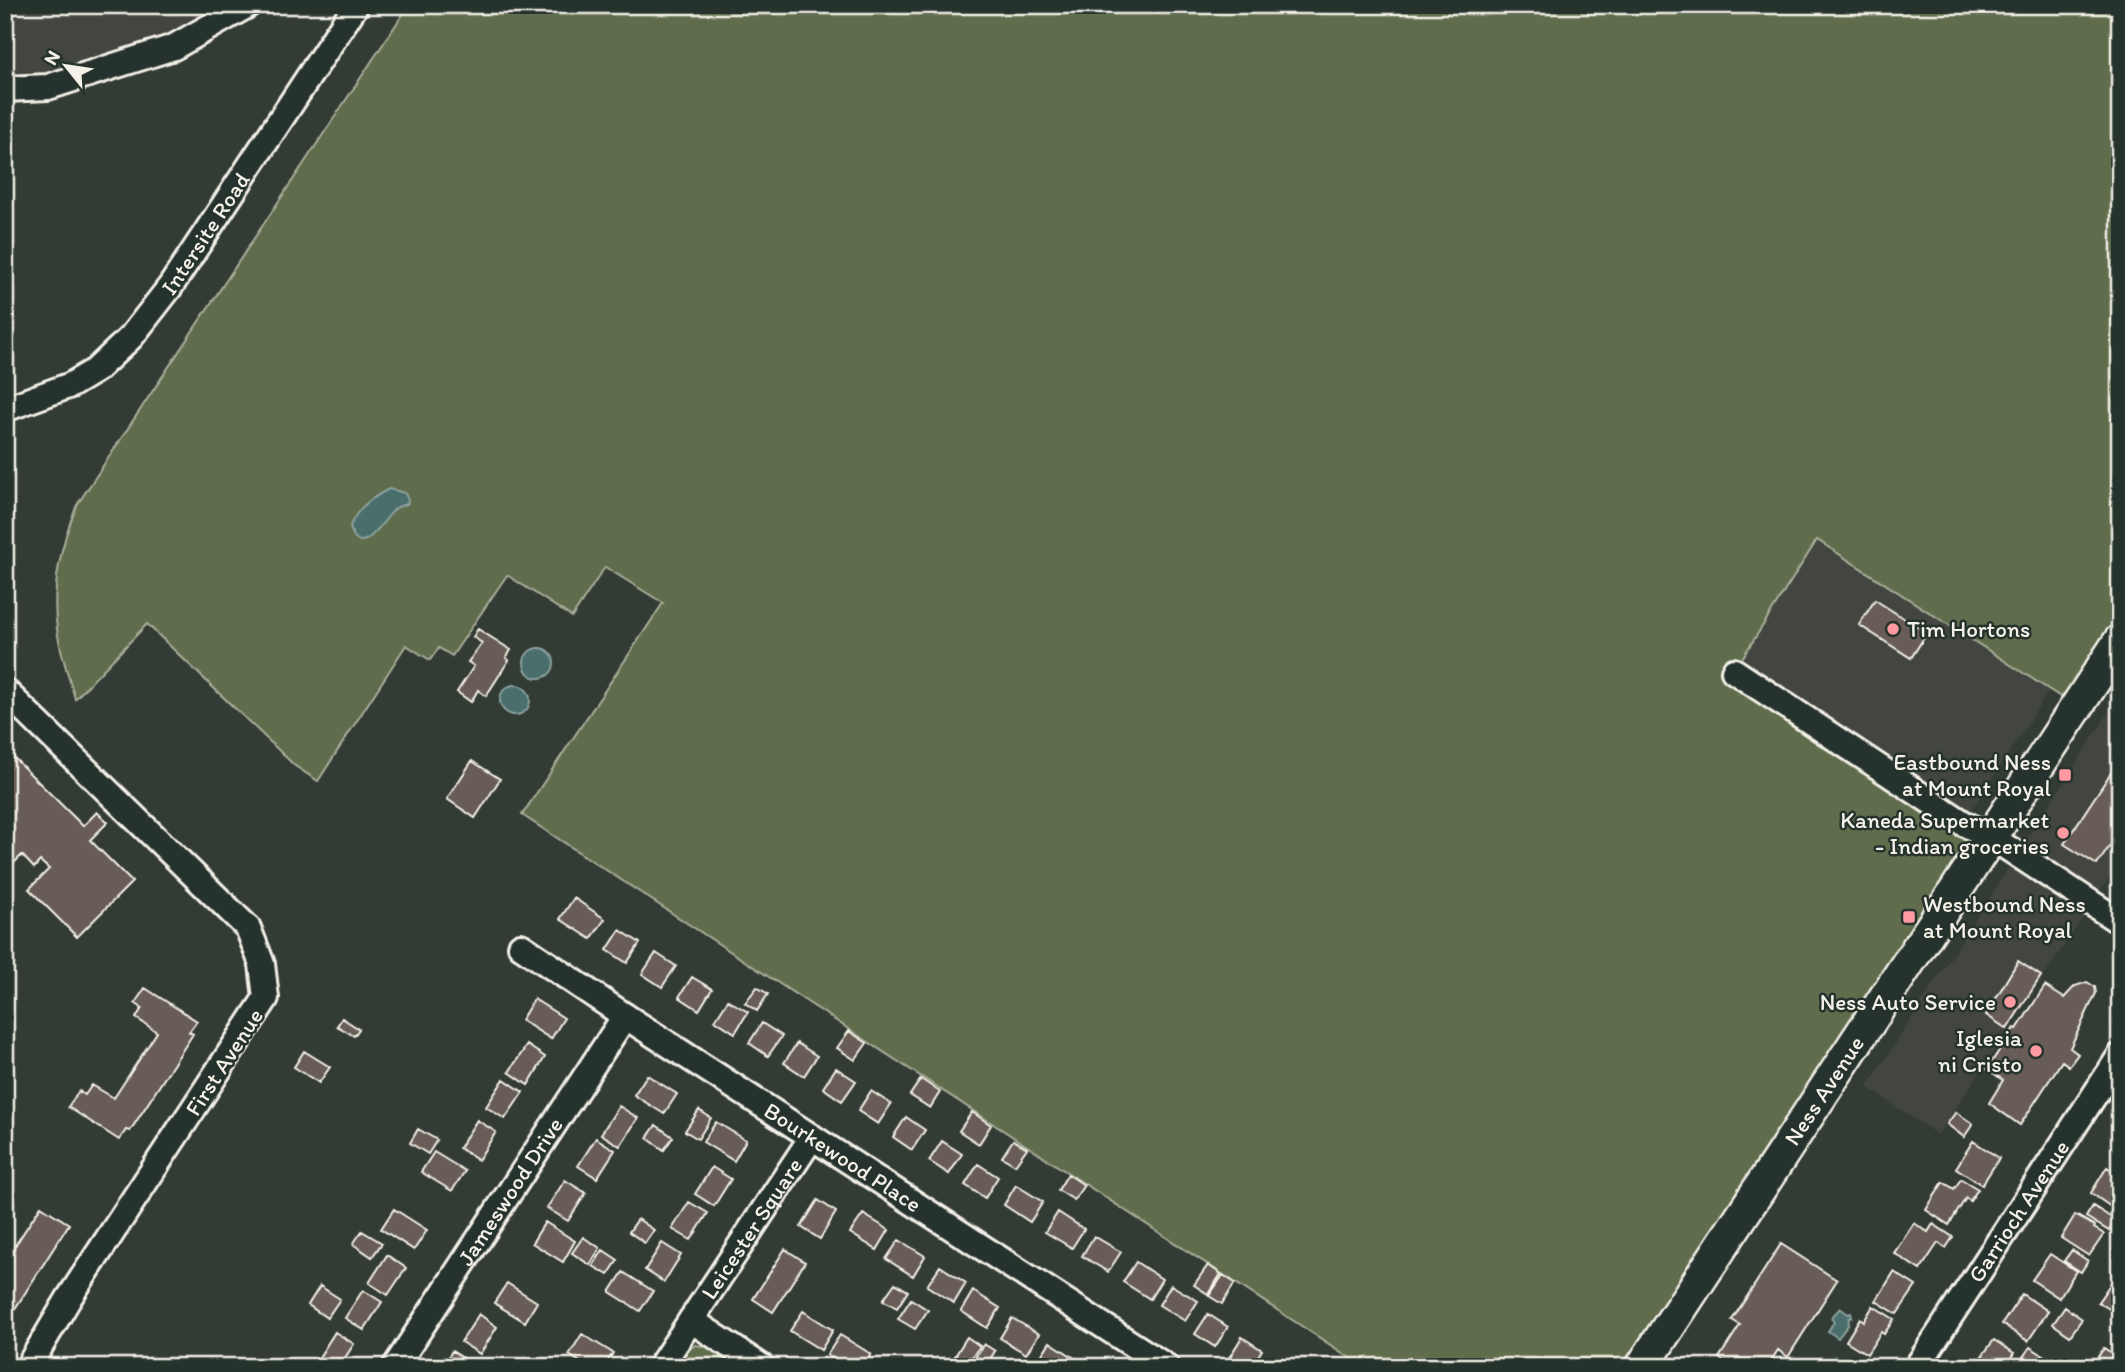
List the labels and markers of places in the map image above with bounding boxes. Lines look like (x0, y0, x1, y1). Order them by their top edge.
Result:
place label: Tim Hortons (1907, 615, 2030, 643)
marker: Tim Hortons (1885, 621, 1901, 637)
place label: Eastbound Ness at Mount Royal (1893, 748, 2051, 802)
marker: Eastbound Ness at Mount Royal (2057, 767, 2073, 783)
place label: Kaneda Supermarket - Indian groceries (1840, 806, 2049, 860)
marker: Kaneda Supermarket - Indian groceries (2055, 825, 2071, 841)
place label: Westbound Ness at Mount Royal (1923, 890, 2086, 944)
marker: Westbound Ness at Mount Royal (1901, 909, 1917, 925)
place label: Ness Auto Service (1820, 988, 1996, 1016)
marker: Ness Auto Service (2002, 994, 2018, 1010)
place label: Iglesia ni Cristo (1938, 1024, 2022, 1078)
marker: Iglesia ni Cristo (2028, 1043, 2044, 1059)

